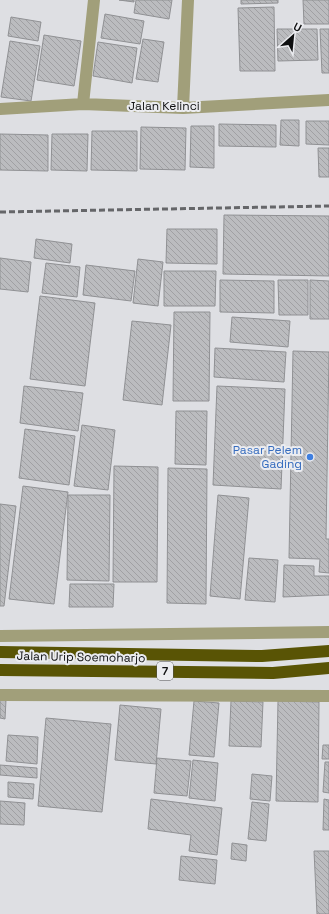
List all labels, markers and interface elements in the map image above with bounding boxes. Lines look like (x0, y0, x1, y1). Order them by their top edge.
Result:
north arrow (273, 16, 313, 56)
text: U (291, 19, 304, 35)
street label: Jalan Kelinci (128, 98, 200, 114)
place label: Pasar Pelem Gading (233, 442, 302, 472)
marker: Pasar Pelem Gading (305, 452, 315, 462)
street label: Jalan Urip Soemoharjo (16, 648, 146, 666)
road number: 7 (157, 662, 173, 680)

